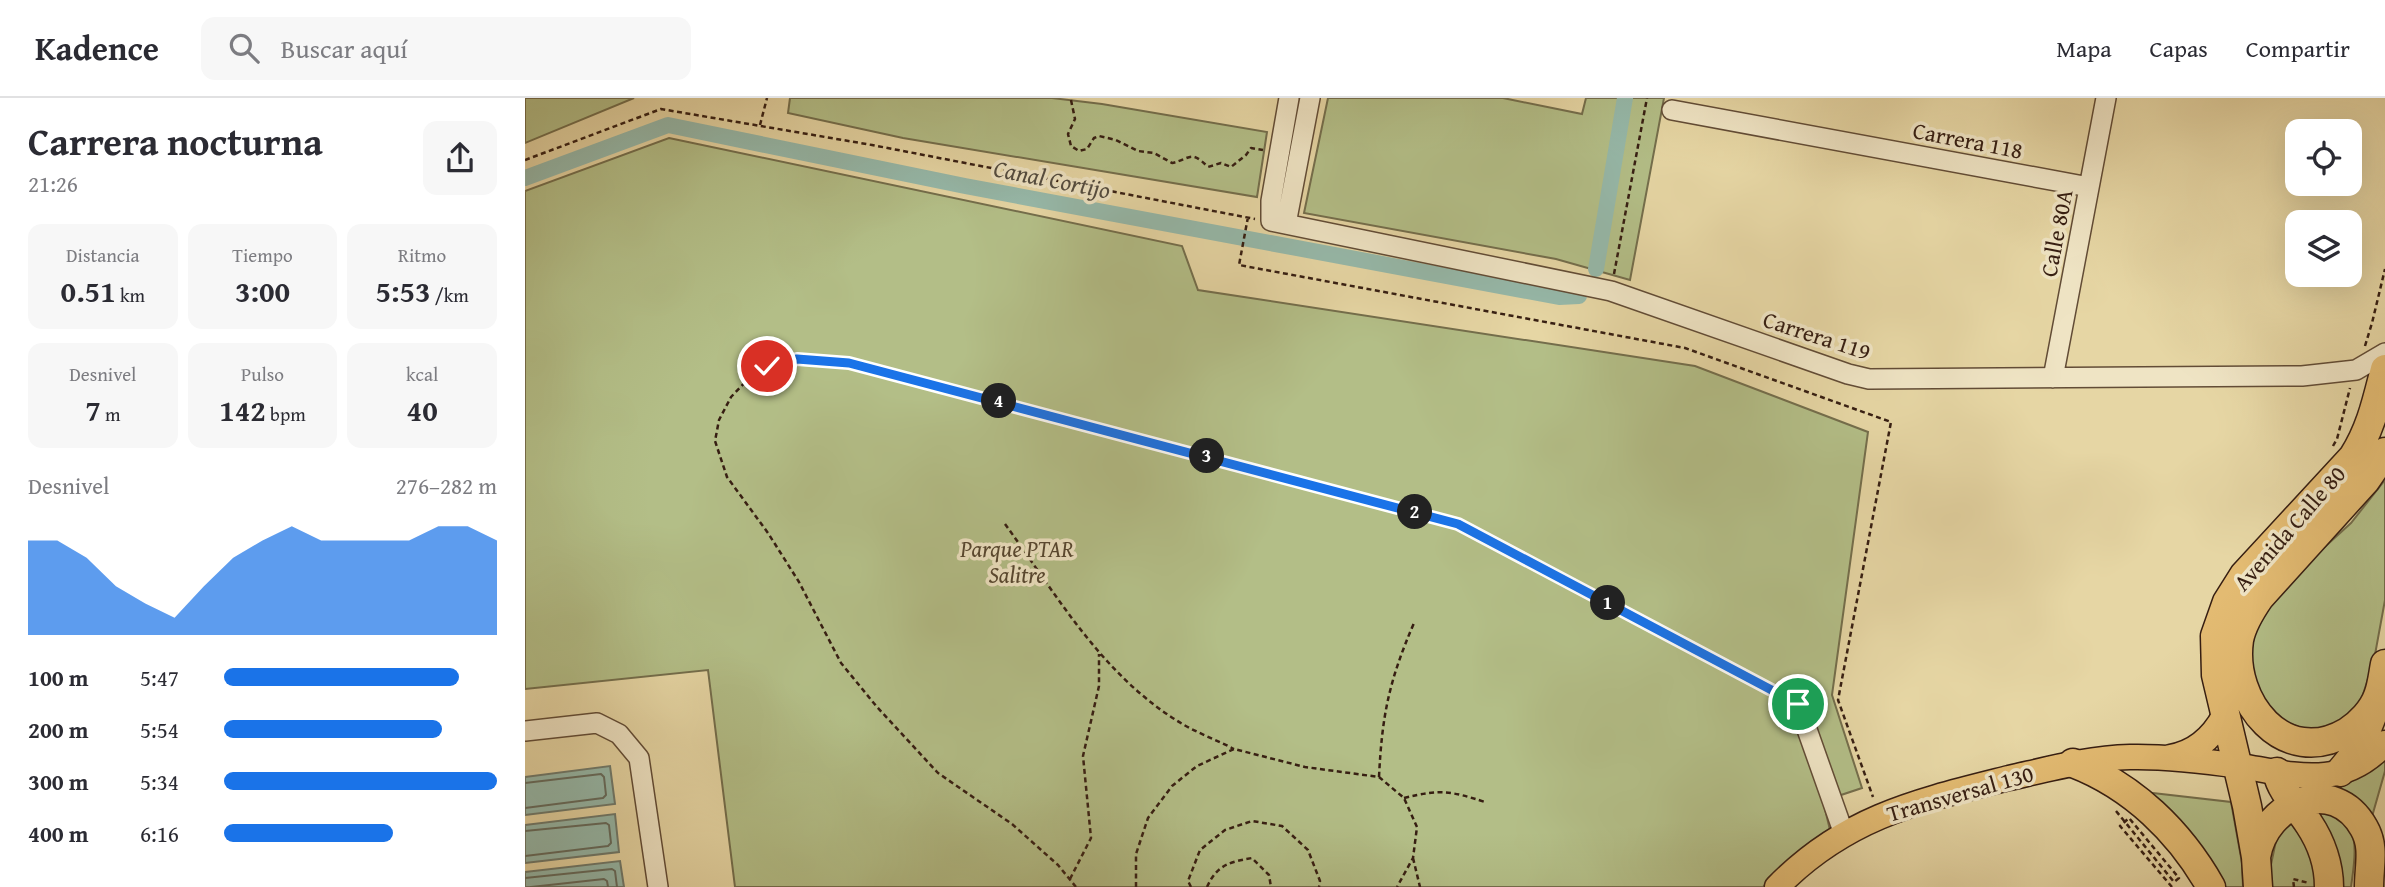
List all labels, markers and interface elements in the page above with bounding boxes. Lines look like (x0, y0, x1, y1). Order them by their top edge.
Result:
search box (201, 17, 691, 80)
text: Kadence (35, 24, 159, 72)
icon: search (225, 29, 263, 67)
text: Buscar aquí (281, 29, 408, 68)
text: Mapa (2056, 31, 2112, 66)
text: Capas (2150, 31, 2208, 66)
text: Compartir (2246, 31, 2350, 66)
text: Carrera nocturna (28, 113, 323, 169)
street label: Carrera 118 (1910, 113, 2026, 167)
map controls (2285, 119, 2362, 287)
button: locate (2285, 119, 2362, 196)
button: share (423, 121, 497, 195)
water label: Canal Cortijo (991, 151, 1113, 207)
text: 21:26 (28, 167, 78, 200)
street label: Calle 80A (2031, 186, 2081, 279)
button: layers (2285, 210, 2362, 287)
text: Distancia (66, 241, 140, 269)
text: Tiempo (232, 241, 293, 269)
text: Ritmo (398, 241, 446, 269)
text: 0.51 (61, 269, 116, 313)
text: 3:00 (235, 269, 290, 313)
text: 5:53 (375, 269, 431, 313)
text: km (116, 281, 145, 309)
text: /km (431, 281, 469, 309)
street label: Carrera 119 (1759, 302, 1875, 368)
pin (737, 336, 797, 396)
icon: check (748, 347, 786, 385)
text: Desnivel (69, 360, 136, 388)
text: Pulso (241, 360, 284, 388)
text: kcal (406, 360, 438, 388)
pin: 4 (981, 384, 1016, 418)
text: 4 (994, 386, 1003, 414)
text: 7 (85, 388, 101, 432)
text: 142 (219, 388, 266, 432)
text: 40 (407, 388, 438, 432)
text: m (101, 400, 120, 428)
text: bpm (266, 400, 306, 428)
pin: 3 (1189, 438, 1225, 474)
text: 3 (1202, 441, 1211, 469)
street label: Avenida Calle 80 (2225, 458, 2353, 598)
text: Desnivel (28, 469, 109, 502)
text: 276–282 m (396, 469, 497, 502)
pin: 2 (1397, 494, 1433, 530)
text: 2 (1410, 497, 1419, 525)
park label: Parque PTAR Salitre (959, 532, 1074, 591)
pin: 1 (1591, 586, 1625, 620)
text: 1 (1603, 588, 1612, 616)
text: 100 m (28, 661, 89, 694)
text: 5:47 (140, 661, 179, 694)
pin (1768, 674, 1828, 734)
icon: arrive (1779, 685, 1817, 723)
text: 200 m (28, 713, 89, 746)
text: 5:54 (140, 713, 179, 746)
street label: Transversal 130 (1883, 756, 2037, 830)
text: 300 m (28, 765, 89, 798)
text: 5:34 (140, 765, 179, 798)
text: 400 m (28, 817, 89, 850)
text: 6:16 (140, 817, 179, 850)

